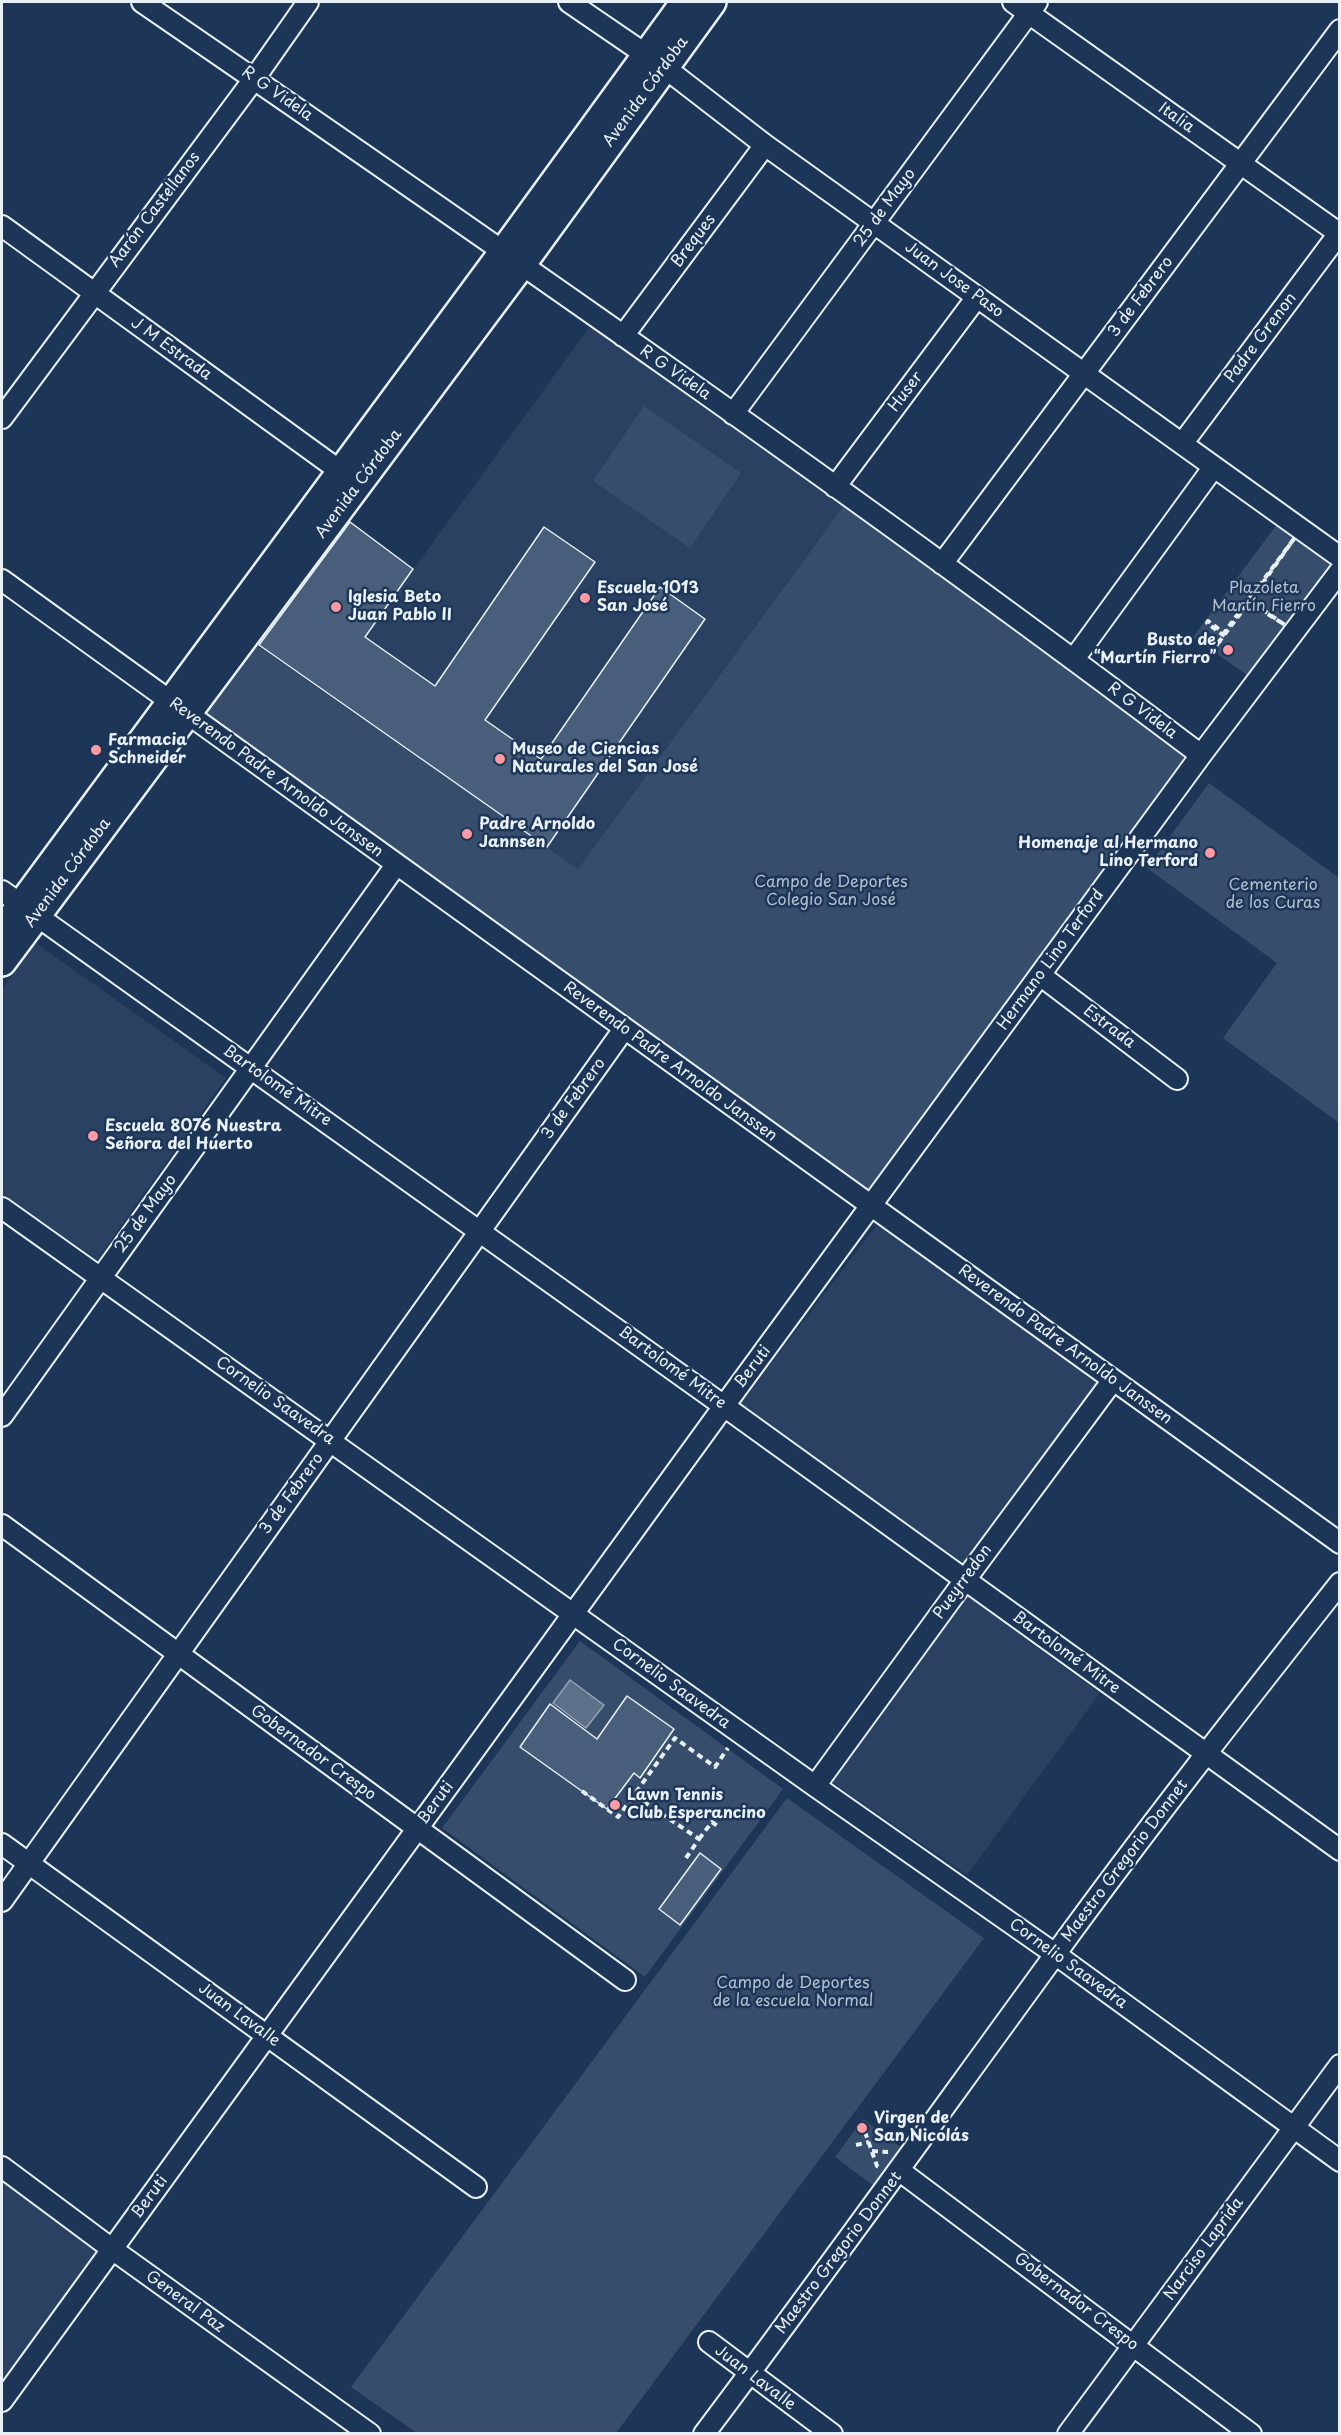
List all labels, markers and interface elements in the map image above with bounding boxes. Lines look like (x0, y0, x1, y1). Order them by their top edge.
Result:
street label: Avenida Córdoba (600, 33, 692, 151)
street label: R G Videla (238, 63, 316, 125)
street label: Italia (1154, 99, 1198, 137)
street label: Aarón Castellanos (105, 149, 205, 271)
street label: 25 de Mayo (850, 165, 920, 251)
street label: Breques (668, 211, 720, 271)
street label: Juan Jose Paso (901, 238, 1007, 322)
street label: 3 de Febrero (1104, 253, 1178, 341)
street label: Padre Grenon (1221, 289, 1301, 387)
street label: J M Estrada (127, 313, 215, 385)
street label: R G Videla (636, 342, 714, 404)
street label: Huser (885, 368, 927, 416)
street label: Avenida Córdoba (312, 426, 406, 542)
place label: Escuela 1013 San José (597, 579, 699, 617)
park label: Plazoleta Martín Fierro (1212, 579, 1316, 617)
place label: Iglesia Beto Juan Pablo II (348, 588, 452, 626)
marker: Escuela 1013 San José (578, 591, 592, 605)
marker: Iglesia Beto Juan Pablo II (329, 600, 343, 614)
place label: Busto de “Martín Fierro” (1094, 631, 1216, 669)
marker: Busto de “Martín Fierro” (1221, 643, 1235, 657)
street label: R G Videla (1103, 679, 1181, 743)
street label: Reverendo Padre Arnoldo Janssen (165, 694, 387, 862)
place label: Farmacia Schneider (108, 731, 187, 769)
place label: Museo de Ciencias Naturales del San José (512, 740, 698, 778)
marker: Farmacia Schneider (89, 743, 103, 757)
marker: Museo de Ciencias Naturales del San José (493, 752, 507, 766)
street label: Avenida Córdoba (21, 815, 115, 931)
place label: Padre Arnoldo Jannsen (479, 815, 595, 853)
marker: Padre Arnoldo Jannsen (460, 827, 474, 841)
place label: Homenaje al Hermano Lino Terford (1018, 834, 1198, 872)
marker: Homenaje al Hermano Lino Terford (1203, 846, 1217, 860)
park label: Campo de Deportes Colegio San José (754, 873, 908, 911)
park label: Cementerio de los Curas (1226, 876, 1320, 914)
street label: Hermano Lino Terford (994, 886, 1108, 1034)
street label: Reverendo Padre Arnoldo Janssen (559, 978, 781, 1146)
street label: Estrada (1079, 1001, 1139, 1053)
street label: Bartolomé Mitre (219, 1041, 335, 1131)
street label: 3 de Febrero (538, 1055, 610, 1143)
place label: Escuela 8076 Nuestra Señora del Huerto (105, 1117, 282, 1155)
marker: Escuela 8076 Nuestra Señora del Huerto (86, 1129, 100, 1143)
street label: 25 de Mayo (111, 1171, 181, 1257)
street label: Reverendo Padre Arnoldo Janssen (954, 1261, 1176, 1429)
street label: Bartolomé Mitre (614, 1323, 730, 1413)
street label: Beruti (731, 1342, 775, 1392)
street label: Cornelio Saavedra (212, 1353, 338, 1449)
street label: 3 de Febrero (256, 1450, 328, 1538)
street label: Pueyrredon (930, 1541, 996, 1623)
street label: Bartolomé Mitre (1008, 1608, 1124, 1698)
street label: Cornelio Saavedra (608, 1635, 734, 1733)
street label: Gobernador Crespo (247, 1701, 379, 1805)
street label: Maestro Gregorio Donnet (1058, 1776, 1192, 1946)
street label: Beruti (414, 1778, 458, 1828)
place label: Lawn Tennis Club Esperancino (627, 1786, 766, 1824)
marker: Lawn Tennis Club Esperancino (608, 1798, 622, 1812)
street label: Cornelio Saavedra (1005, 1915, 1131, 2013)
park label: Campo de Deportes de la escuela Normal (713, 1974, 873, 2012)
street label: Juan Lavalle (195, 1979, 283, 2051)
place label: Virgen de San Nicolás (874, 2109, 969, 2147)
marker: Virgen de San Nicolás (855, 2121, 869, 2135)
street label: Maestro Gregorio Donnet (772, 2168, 906, 2338)
street label: Beruti (128, 2172, 172, 2222)
street label: Narciso Laprida (1160, 2194, 1248, 2304)
street label: Gobernador Crespo (1010, 2249, 1142, 2355)
street label: General Paz (142, 2267, 228, 2337)
street label: Juan Lavalle (711, 2341, 799, 2415)

